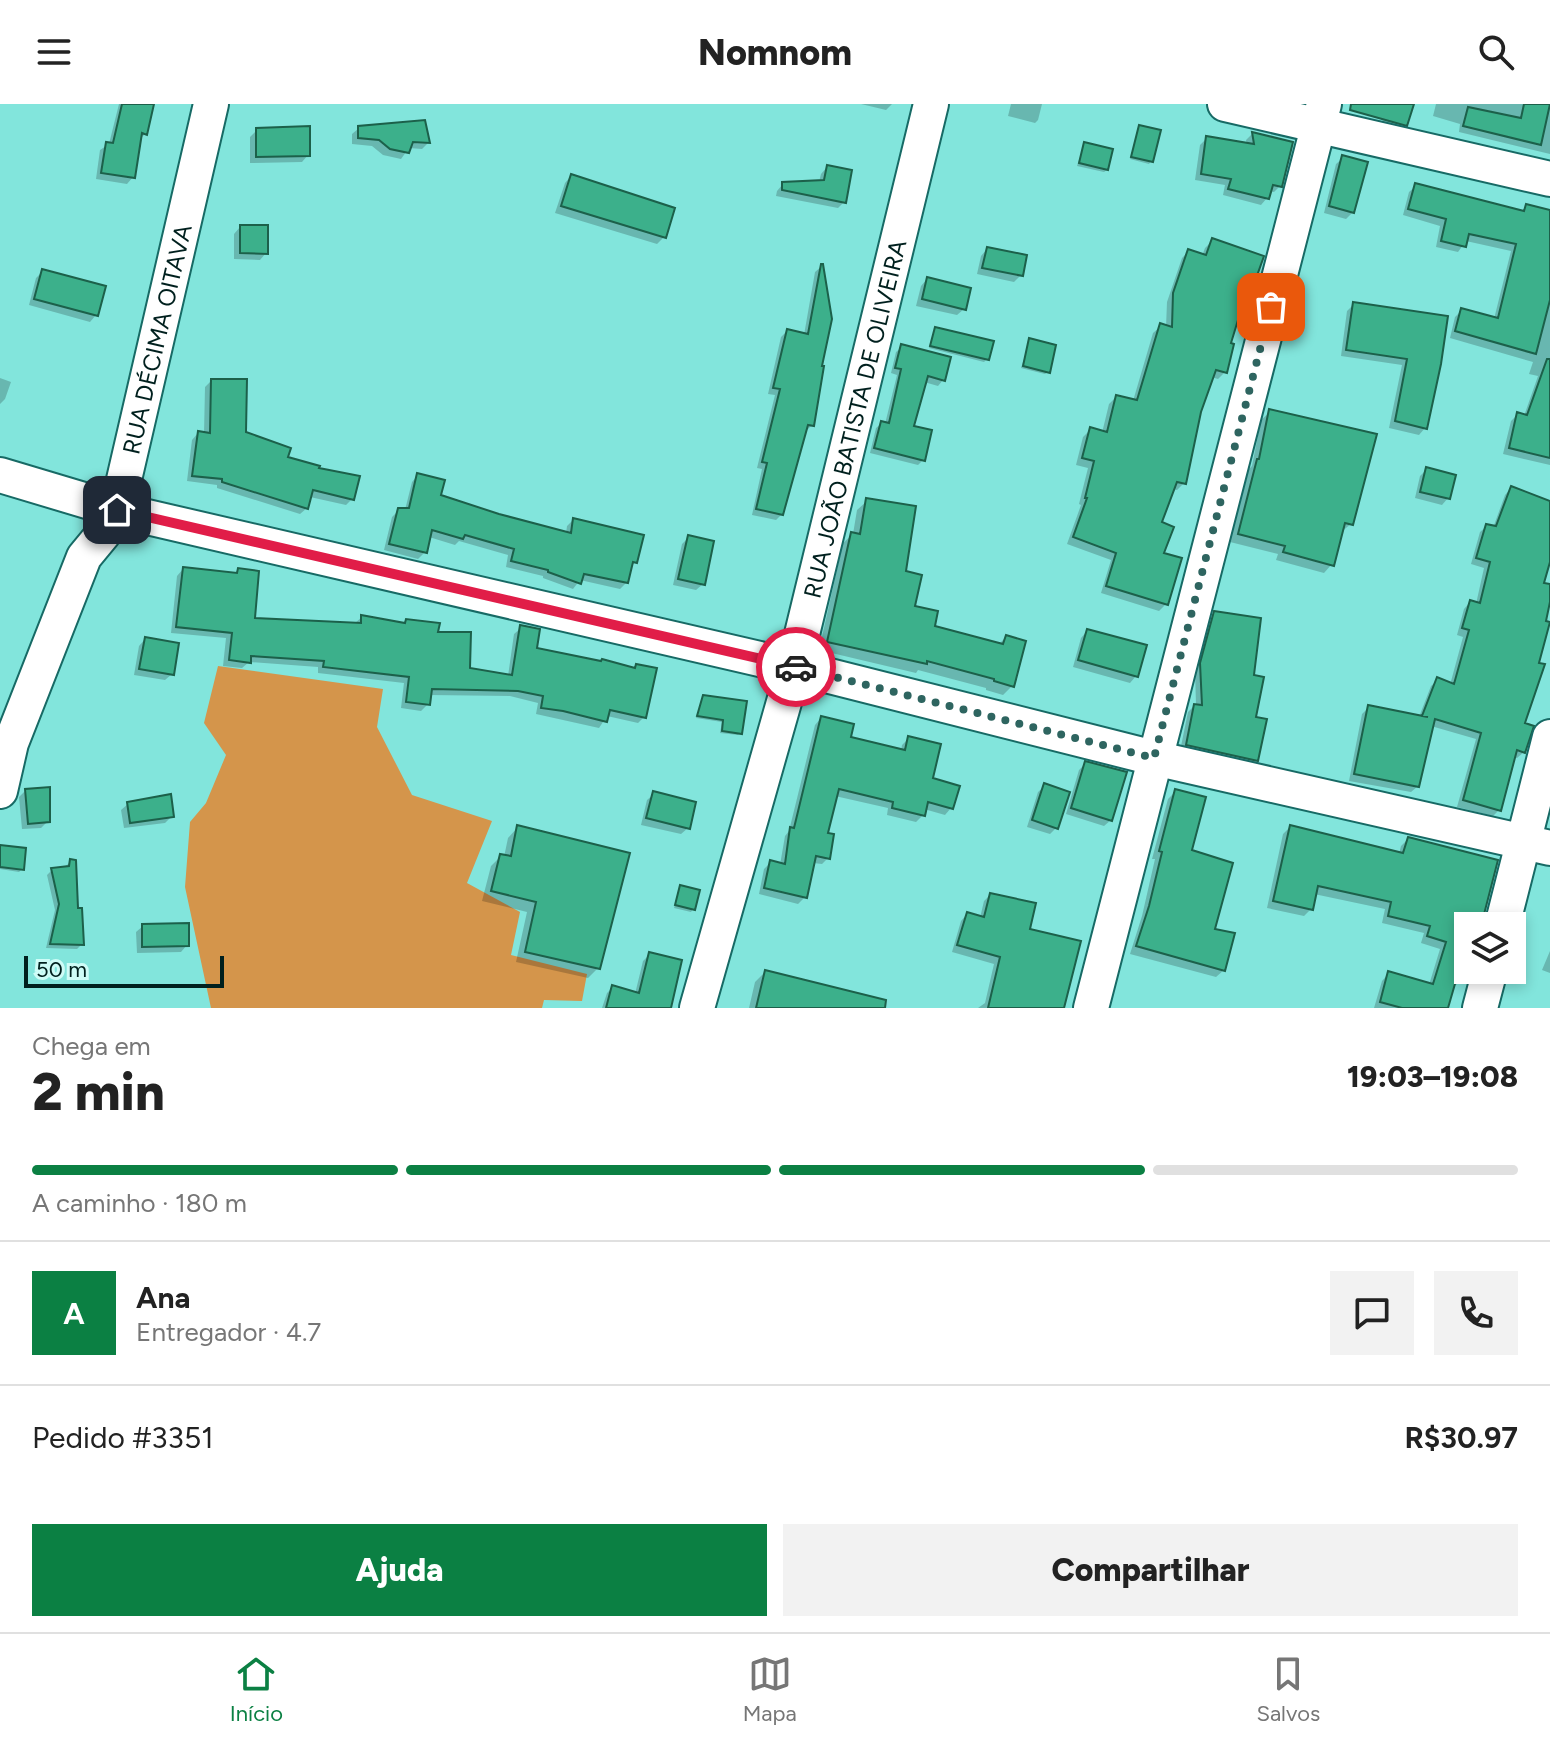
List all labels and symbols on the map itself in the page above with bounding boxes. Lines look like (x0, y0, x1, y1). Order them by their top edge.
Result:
street label: RUA DÉCIMA OITAVA (116, 221, 197, 457)
street label: RUA JOÃO BATISTA DE OLIVEIRA (797, 236, 912, 601)
pin (1237, 273, 1305, 341)
pin (83, 476, 151, 544)
courier (756, 627, 836, 707)
scale bar (24, 952, 224, 988)

